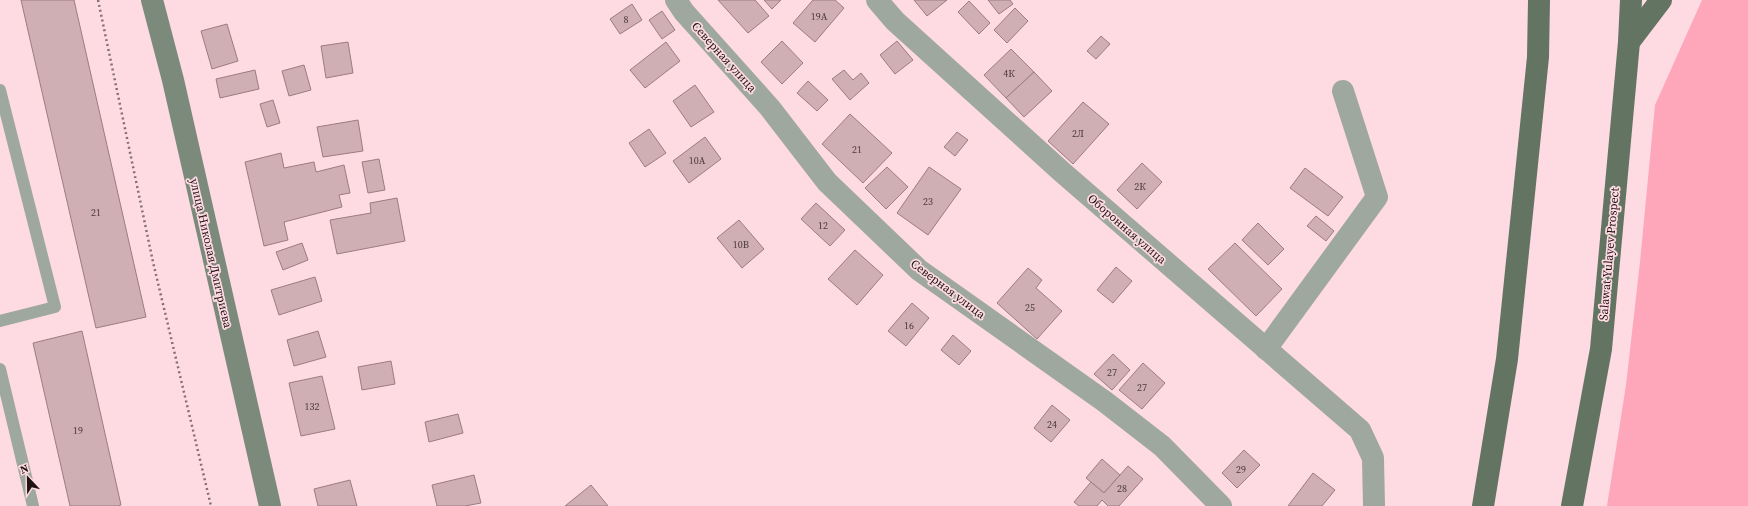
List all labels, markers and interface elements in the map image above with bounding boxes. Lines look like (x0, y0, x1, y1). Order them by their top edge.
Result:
house number: 19А (811, 10, 828, 23)
house number: 8 (624, 13, 629, 26)
street label: Северная улица (688, 18, 760, 96)
house number: 4К (1003, 67, 1015, 80)
house number: 2Л (1072, 127, 1084, 140)
house number: 21 (852, 143, 862, 156)
house number: 10А (689, 154, 706, 167)
street label: улица Николая Дмитриева (186, 177, 236, 330)
house number: 2К (1134, 180, 1146, 193)
street label: Salawat Yulayev Prospect (1595, 187, 1623, 321)
street label: Оборонная улица (1084, 190, 1170, 268)
house number: 23 (923, 195, 933, 208)
house number: 21 (91, 206, 101, 219)
house number: 12 (818, 219, 828, 232)
house number: 10В (733, 238, 749, 251)
street label: Северная улица (907, 256, 989, 323)
house number: 25 (1025, 301, 1035, 314)
house number: 16 (904, 319, 914, 332)
house number: 27 (1107, 366, 1117, 379)
house number: 27 (1137, 381, 1147, 394)
house number: 132 (305, 400, 320, 413)
house number: 24 (1047, 418, 1057, 431)
house number: 19 (73, 424, 83, 437)
north arrow (8, 458, 48, 498)
text: N (18, 461, 31, 478)
house number: 29 (1236, 463, 1246, 476)
house number: 28 (1117, 482, 1127, 495)

